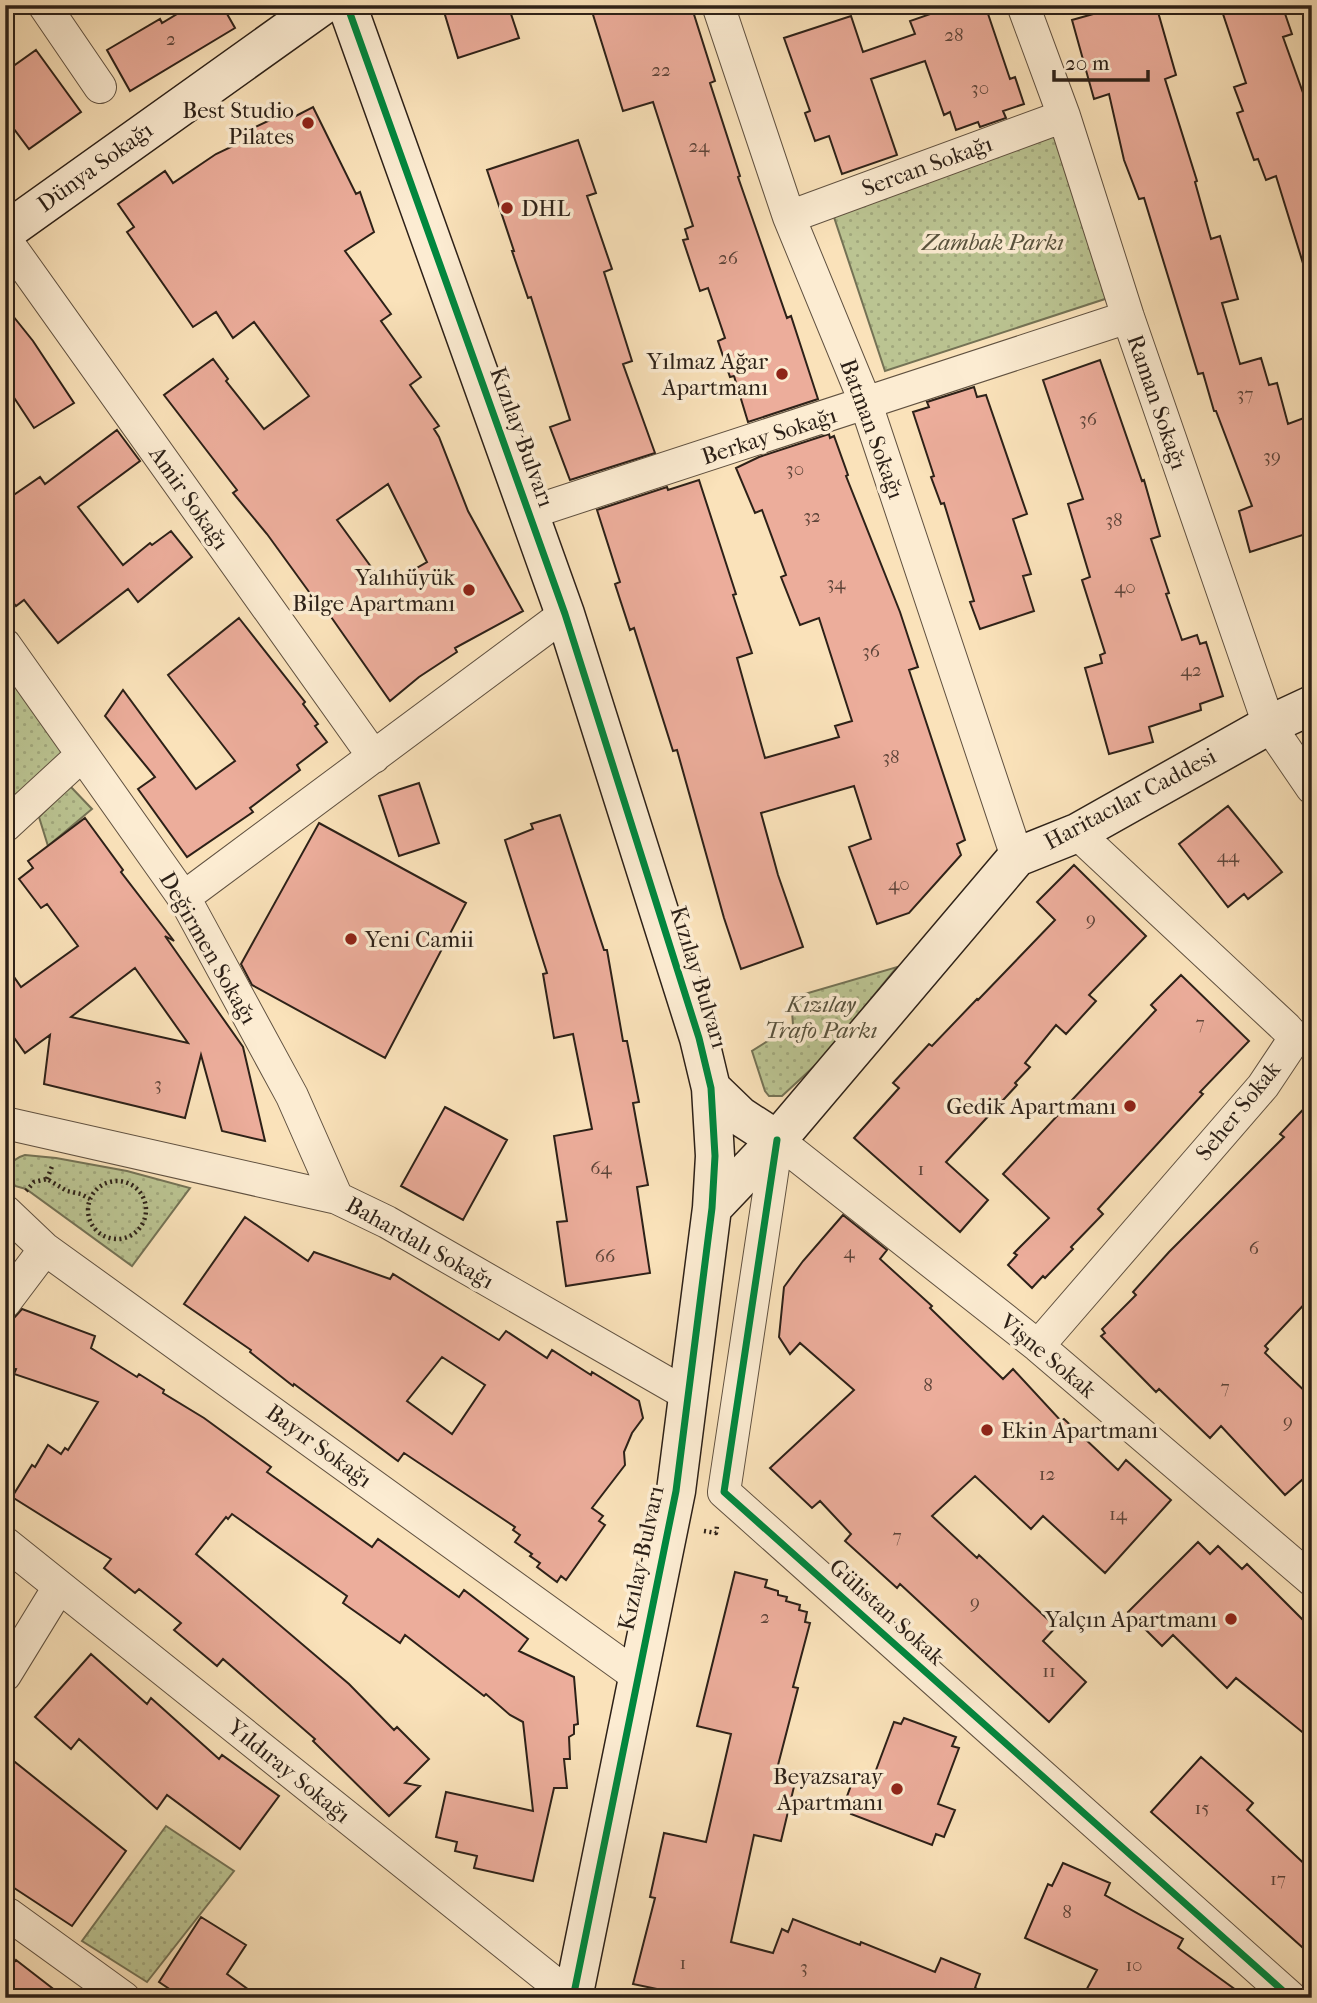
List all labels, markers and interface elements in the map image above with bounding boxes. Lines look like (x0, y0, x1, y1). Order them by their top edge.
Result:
house number: 28 (944, 24, 964, 46)
house number: 2 (166, 28, 176, 50)
scale bar (1054, 38, 1149, 82)
text: 20 m (1065, 51, 1110, 75)
house number: 22 (651, 59, 671, 81)
house number: 30 (971, 77, 989, 99)
place label: Best Studio Pilates (182, 97, 294, 150)
marker: Best Studio Pilates (300, 115, 316, 131)
street label: Dünya Sokağı (32, 116, 158, 218)
street label: Sercan Sokağı (858, 130, 996, 202)
house number: 24 (689, 135, 710, 157)
place label: DHL (521, 195, 570, 222)
marker: DHL (499, 200, 515, 216)
park label: Zambak Parkı (920, 229, 1064, 256)
house number: 26 (718, 247, 739, 269)
street label: Raman Sokağı (1121, 331, 1193, 473)
place label: Yılmaz Ağar Apartmanı (646, 348, 768, 401)
street label: Batman Sokağı (834, 355, 910, 503)
street label: Kızılay Bulvarı (484, 363, 560, 511)
marker: Yılmaz Ağar Apartmanı (774, 366, 790, 382)
house number: 37 (1237, 383, 1253, 405)
street label: Berkay Sokağı (698, 401, 840, 470)
house number: 36 (1079, 408, 1098, 430)
street label: Amir Sokağı (143, 440, 235, 555)
house number: 39 (1263, 445, 1281, 467)
house number: 30 (786, 458, 804, 480)
house number: 32 (803, 505, 821, 527)
house number: 38 (1105, 509, 1123, 531)
place label: Yalıhüyük Bilge Apartmanı (292, 564, 456, 617)
house number: 34 (826, 572, 846, 594)
house number: 40 (1114, 576, 1136, 598)
marker: Yalıhüyük Bilge Apartmanı (461, 582, 477, 598)
house number: 36 (862, 640, 881, 662)
house number: 42 (1181, 659, 1202, 681)
street label: Haritacılar Caddesi (1040, 742, 1221, 856)
house number: 38 (882, 746, 900, 768)
house number: 44 (1217, 845, 1240, 867)
street label: Değirmen Sokağı (153, 867, 263, 1029)
house number: 40 (888, 873, 910, 895)
street label: Kızılay Bulvarı (665, 903, 733, 1051)
house number: 9 (1086, 908, 1096, 930)
place label: Yeni Camii (364, 926, 474, 953)
marker: Yeni Camii (343, 931, 359, 947)
park label: Kızılay Trafo Parkı (765, 991, 878, 1044)
house number: 7 (1195, 1012, 1205, 1034)
street label: Seher Sokak (1190, 1055, 1287, 1166)
house number: 3 (154, 1073, 162, 1095)
place label: Gedik Apartmanı (946, 1093, 1116, 1120)
marker: Gedik Apartmanı (1122, 1098, 1138, 1114)
house number: 64 (590, 1157, 612, 1179)
house number: 1 (918, 1158, 924, 1180)
street label: Bahardalı Sokağı (341, 1191, 499, 1295)
house number: 6 (1249, 1237, 1260, 1259)
house number: 4 (843, 1241, 855, 1263)
house number: 66 (595, 1245, 616, 1267)
street label: Vişne Sokak (994, 1307, 1103, 1405)
house number: 8 (923, 1374, 933, 1396)
house number: 7 (1220, 1376, 1230, 1398)
street label: Bayır Sokağı (261, 1399, 377, 1493)
house number: 9 (1283, 1410, 1293, 1432)
place label: Ekin Apartmanı (1001, 1417, 1158, 1444)
marker: Ekin Apartmanı (979, 1422, 995, 1438)
house number: 12 (1039, 1463, 1056, 1485)
street label: Kızılay Bulvarı (613, 1483, 670, 1633)
house number: 14 (1109, 1503, 1128, 1525)
house number: 7 (892, 1525, 902, 1547)
street label: Gülistan Sokak (824, 1553, 951, 1672)
house number: 9 (970, 1591, 980, 1613)
house number: 2 (760, 1606, 770, 1628)
place label: Yalçın Apartmanı (1044, 1606, 1217, 1633)
marker: Yalçın Apartmanı (1223, 1611, 1239, 1627)
house number: 11 (1042, 1660, 1056, 1682)
street label: Yıldıray Sokağı (221, 1713, 356, 1829)
place label: Beyazsaray Apartmanı (773, 1763, 884, 1816)
marker: Beyazsaray Apartmanı (889, 1781, 905, 1797)
house number: 15 (1195, 1797, 1209, 1819)
house number: 17 (1270, 1868, 1286, 1890)
house number: 8 (1062, 1901, 1072, 1923)
house number: 1 (680, 1952, 686, 1974)
house number: 10 (1125, 1954, 1143, 1976)
house number: 3 (800, 1956, 808, 1978)

